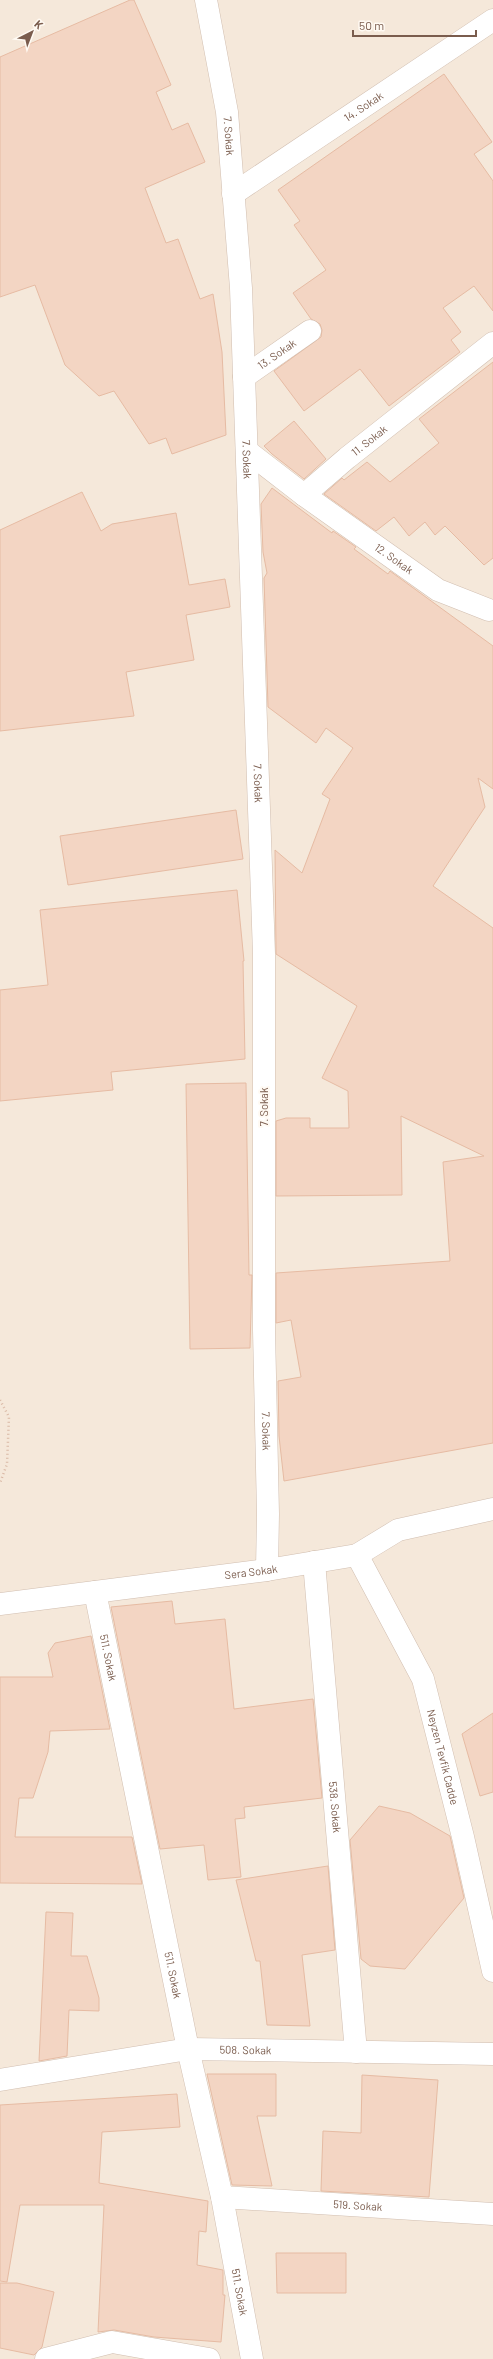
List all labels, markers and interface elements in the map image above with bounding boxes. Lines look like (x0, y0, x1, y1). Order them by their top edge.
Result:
north arrow (12, 12, 52, 52)
scale bar (353, 12, 476, 38)
text: K (32, 17, 46, 31)
text: 50 m (359, 18, 384, 32)
street label: 14. Sokak (341, 88, 386, 124)
street label: 7. Sokak (221, 116, 237, 156)
street label: 13. Sokak (255, 336, 299, 372)
street label: 11. Sokak (348, 422, 390, 458)
street label: 7. Sokak (240, 440, 255, 480)
street label: 12. Sokak (372, 540, 416, 577)
street label: 7. Sokak (251, 763, 266, 803)
street label: 7. Sokak (257, 1087, 270, 1126)
street label: 7. Sokak (260, 1411, 274, 1451)
street label: Sera Sokak (224, 1561, 279, 1581)
street label: 511. Sokak (98, 1633, 120, 1683)
street label: Neyzen Tevfik Cadde (425, 1708, 462, 1806)
street label: 538. Sokak (327, 1781, 344, 1834)
street label: 511. Sokak (162, 1951, 185, 2000)
street label: 508. Sokak (219, 2043, 272, 2056)
street label: 519. Sokak (333, 2197, 383, 2213)
street label: 511. Sokak (229, 2268, 251, 2317)

